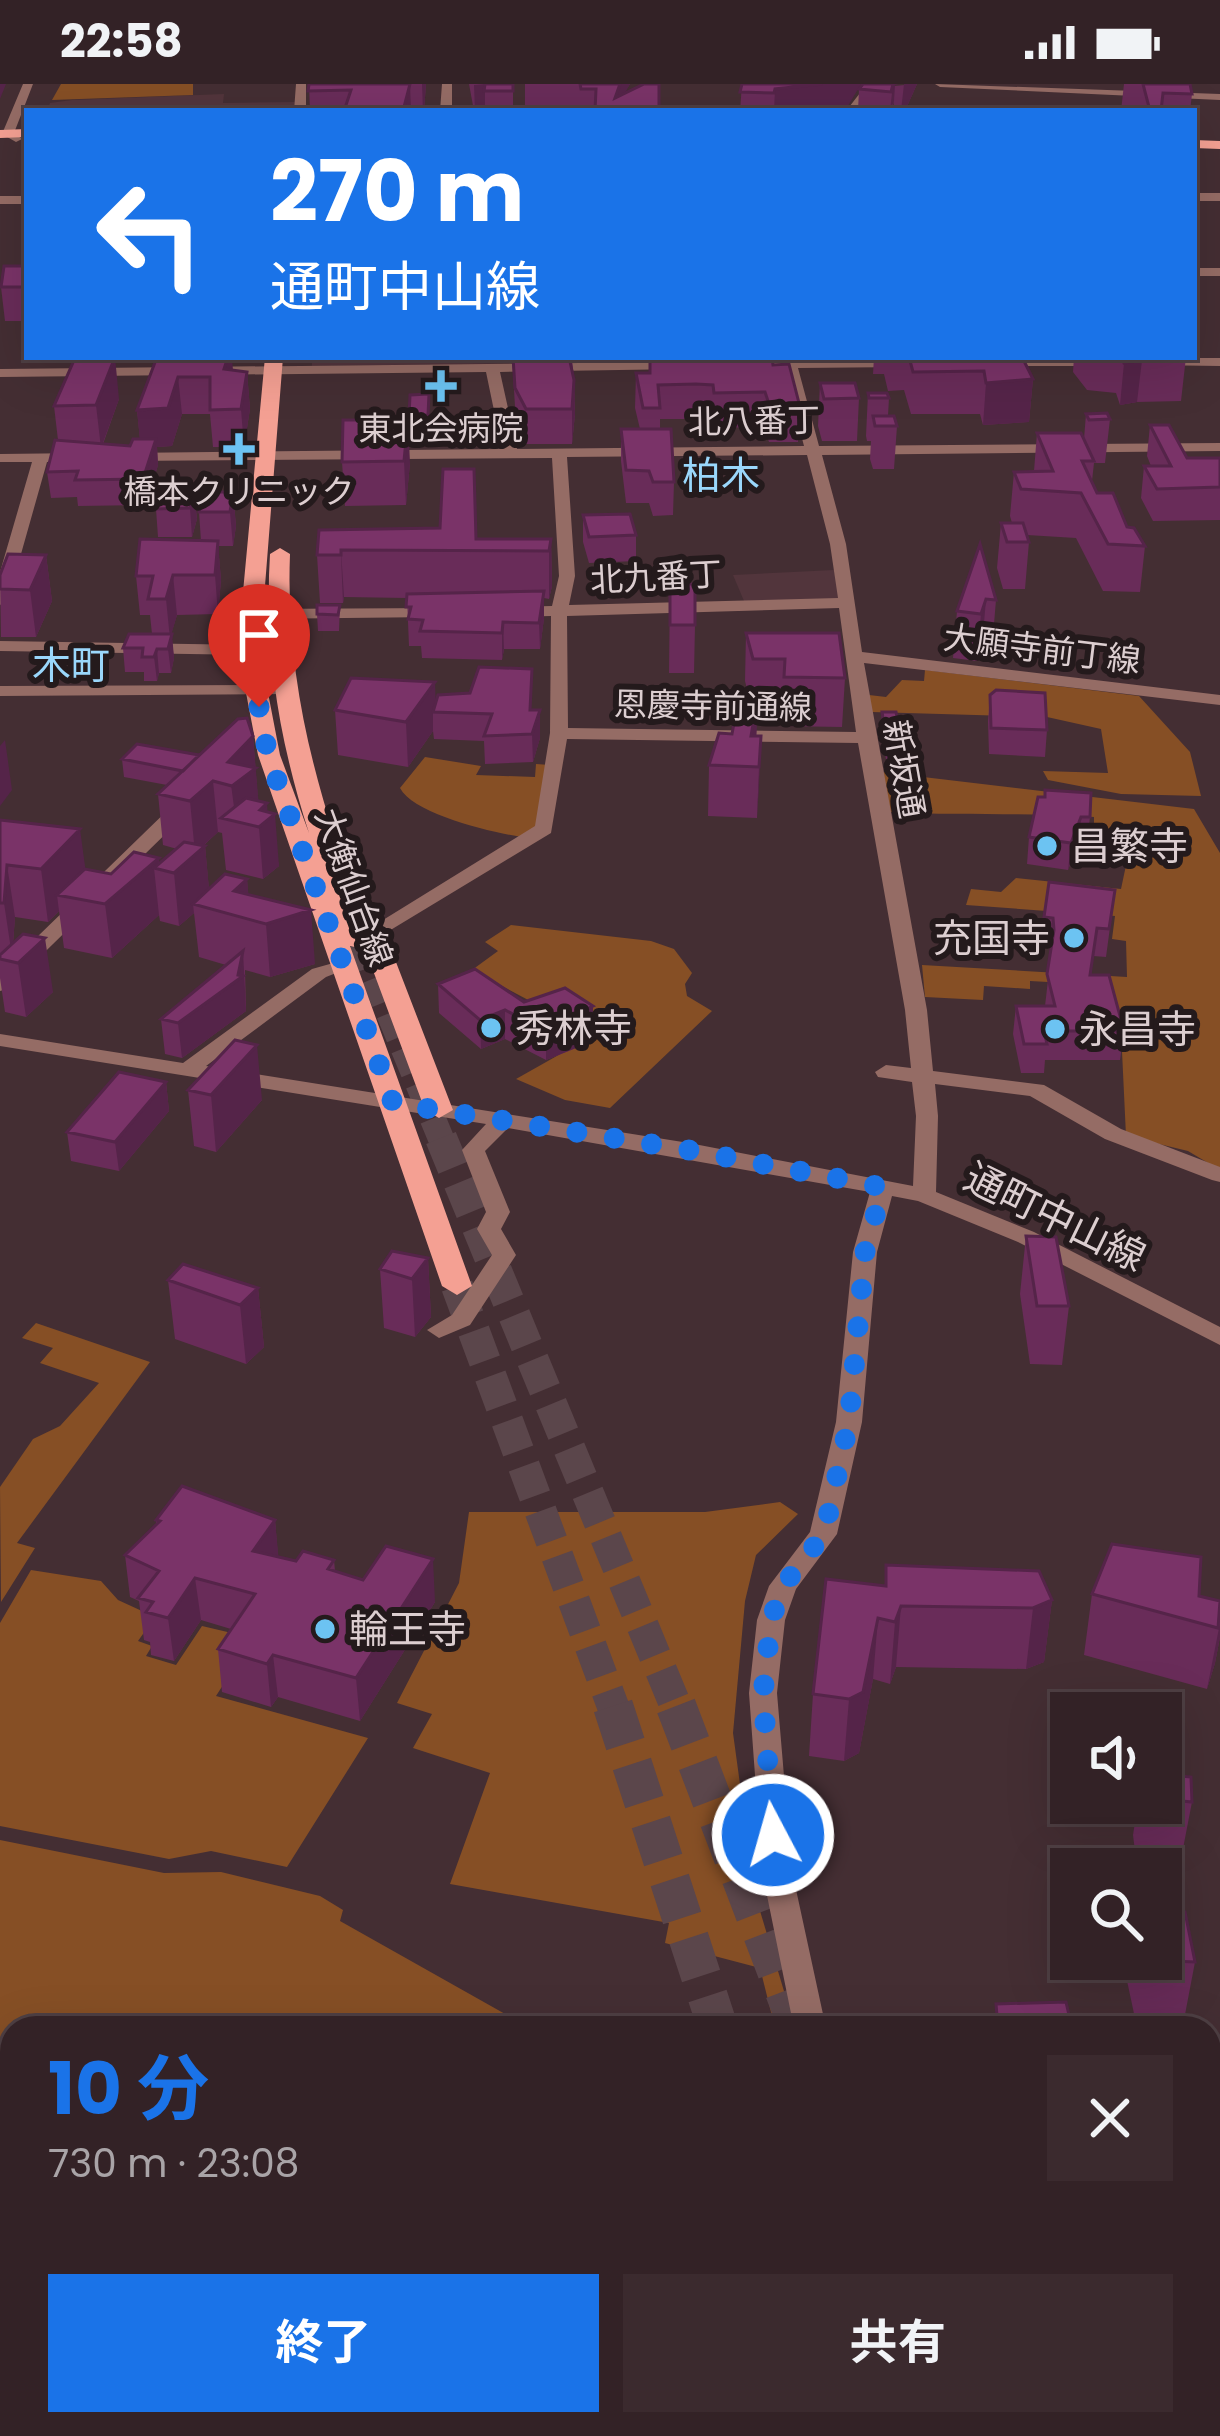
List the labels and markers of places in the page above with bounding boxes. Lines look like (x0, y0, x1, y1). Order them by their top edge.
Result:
marker: 東北会病院 (425, 370, 457, 402)
place label: 東北会病院 (359, 405, 524, 452)
marker: 橋本クリニック (223, 433, 255, 465)
place label: 橋本クリニック (124, 468, 355, 515)
pin (208, 584, 310, 707)
place label: 昌繁寺 (1071, 819, 1188, 874)
marker: 昌繁寺 (1034, 833, 1060, 859)
place label: 充国寺 (933, 911, 1050, 966)
marker: 充国寺 (1061, 925, 1087, 951)
place label: 秀林寺 (515, 1001, 632, 1056)
place label: 永昌寺 (1079, 1002, 1196, 1057)
marker: 秀林寺 (478, 1015, 504, 1041)
marker: 永昌寺 (1042, 1016, 1068, 1042)
place label: 輪王寺 (349, 1602, 466, 1657)
marker: 輪王寺 (312, 1616, 338, 1642)

